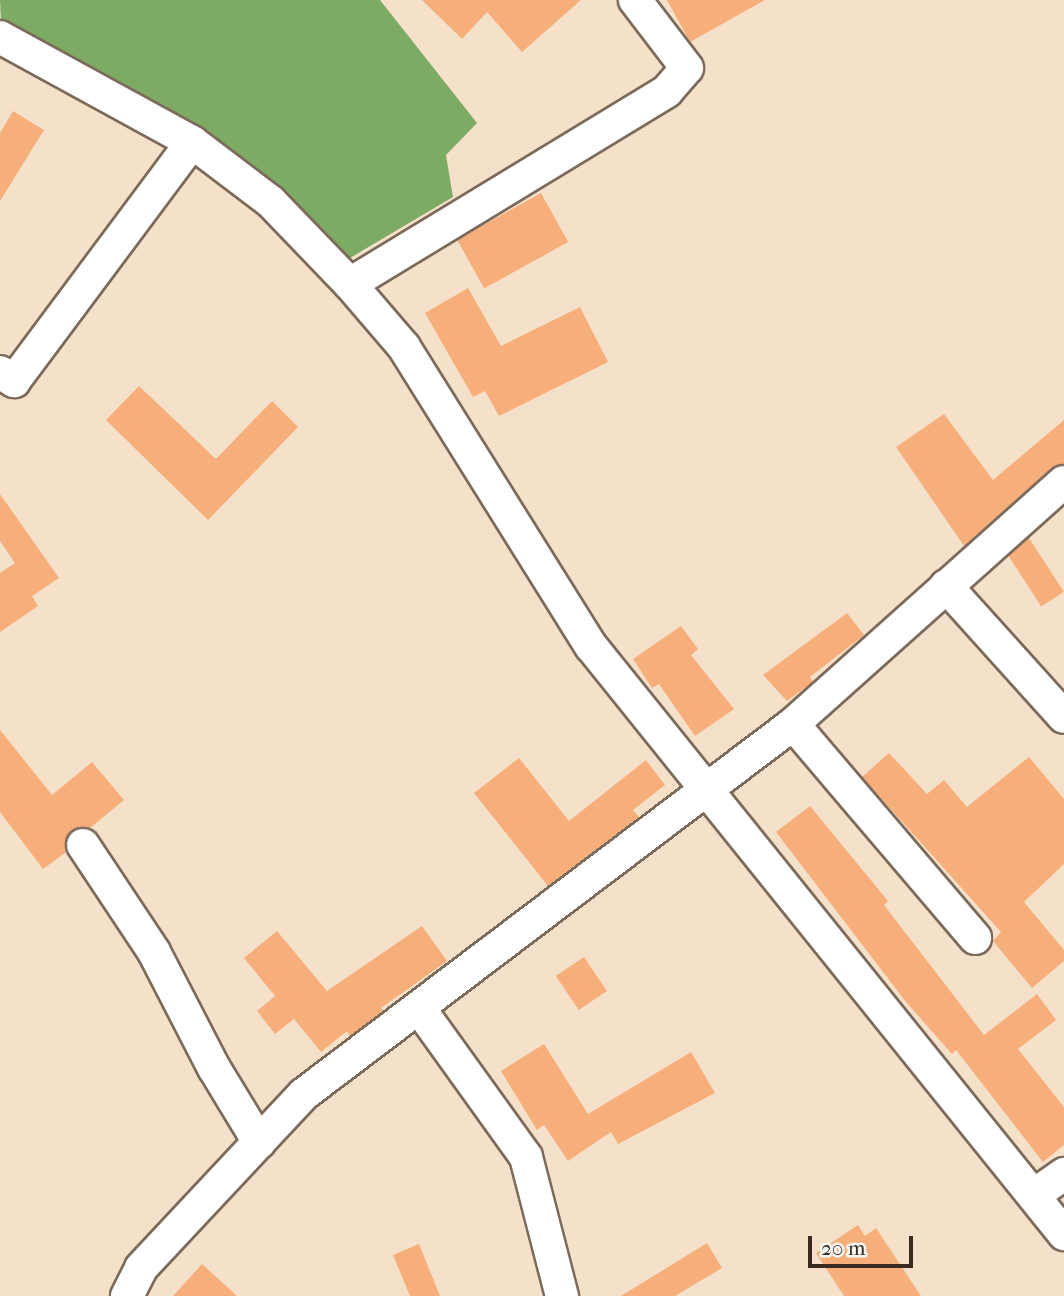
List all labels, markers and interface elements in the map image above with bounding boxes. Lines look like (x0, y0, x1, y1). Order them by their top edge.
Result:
scale bar (812, 1222, 917, 1266)
text: 20 m (821, 1236, 865, 1260)

